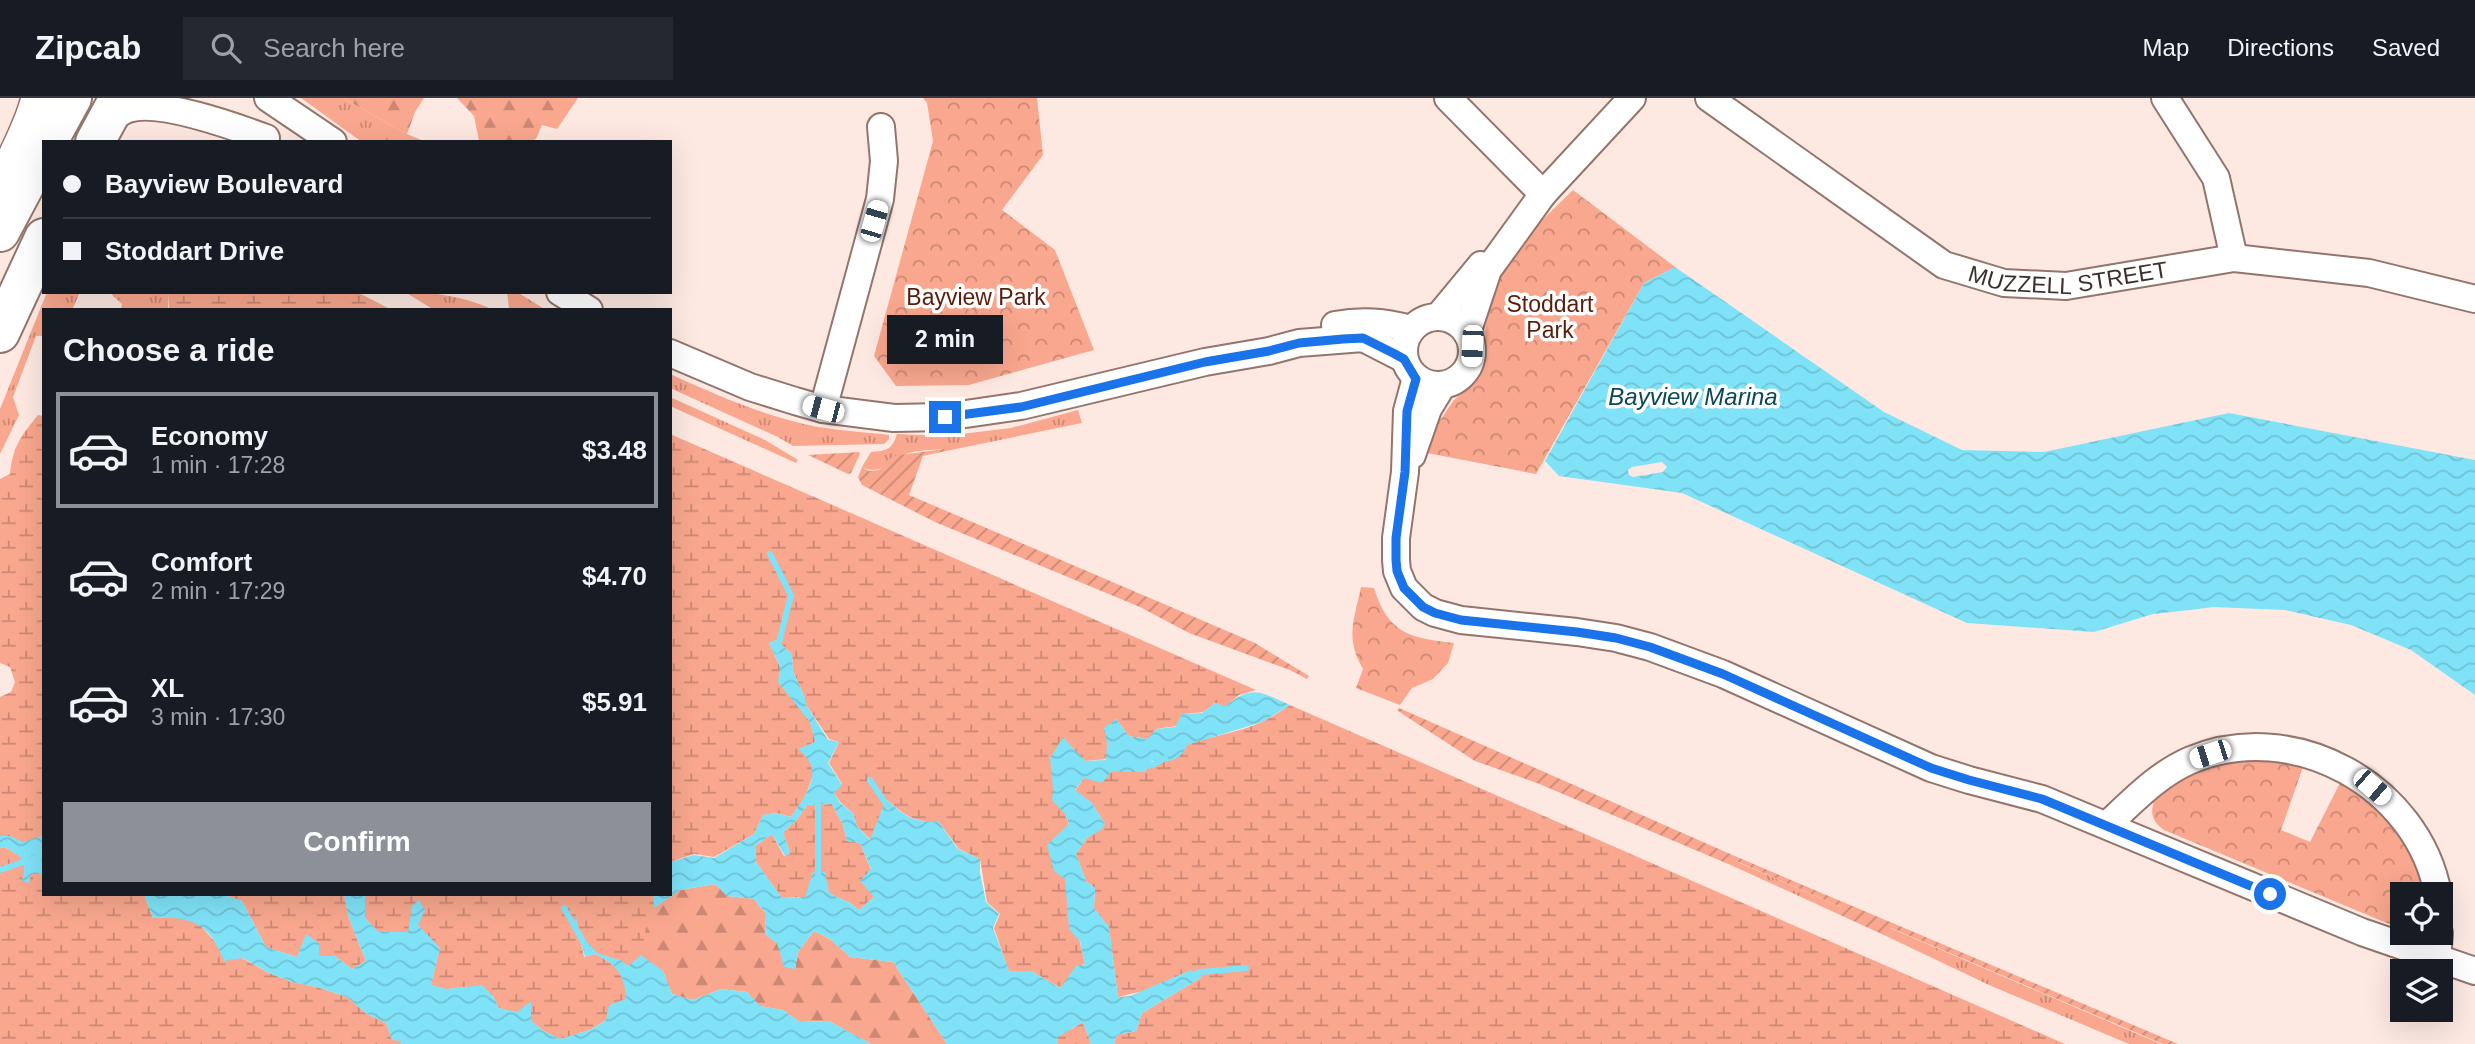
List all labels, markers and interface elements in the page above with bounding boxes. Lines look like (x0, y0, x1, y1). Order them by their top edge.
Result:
search box (183, 17, 673, 80)
text: Zipcab (35, 29, 141, 66)
icon: search (207, 29, 245, 67)
text: Search here (263, 33, 405, 63)
text: Map (2143, 34, 2189, 61)
text: Directions (2227, 34, 2334, 61)
text: Saved (2372, 34, 2440, 61)
text: Bayview Boulevard (105, 169, 343, 199)
car (859, 198, 890, 244)
text: Stoddart Drive (105, 236, 284, 266)
street label: MUZZELL STREET (1965, 256, 2169, 299)
park label: Bayview Park (906, 284, 1046, 310)
park label: Stoddart Park (1507, 291, 1594, 343)
callout: 2 min (887, 316, 1003, 364)
car (1461, 324, 1484, 368)
text: 2 min (915, 326, 975, 352)
text: Choose a ride (63, 332, 275, 368)
water label: Bayview Marina (1608, 383, 1778, 410)
car (800, 393, 847, 425)
route end (929, 401, 961, 433)
icon: car (67, 419, 130, 482)
text: Economy (151, 421, 268, 451)
text: $3.48 (582, 435, 647, 465)
text: 1 min · 17:28 (151, 452, 285, 478)
icon: car (67, 545, 130, 608)
text: Comfort (151, 547, 252, 577)
text: $4.70 (582, 561, 647, 591)
text: 2 min · 17:29 (151, 578, 285, 604)
icon: car (67, 671, 130, 734)
text: XL (151, 673, 184, 703)
text: $5.91 (582, 687, 647, 717)
text: 3 min · 17:30 (151, 704, 285, 730)
car (2187, 738, 2234, 770)
car (2350, 765, 2395, 809)
button: Confirm (63, 802, 651, 882)
route start (2254, 878, 2286, 910)
map controls (2390, 882, 2453, 1022)
button: locate (2390, 882, 2453, 945)
button: layers (2390, 959, 2453, 1022)

